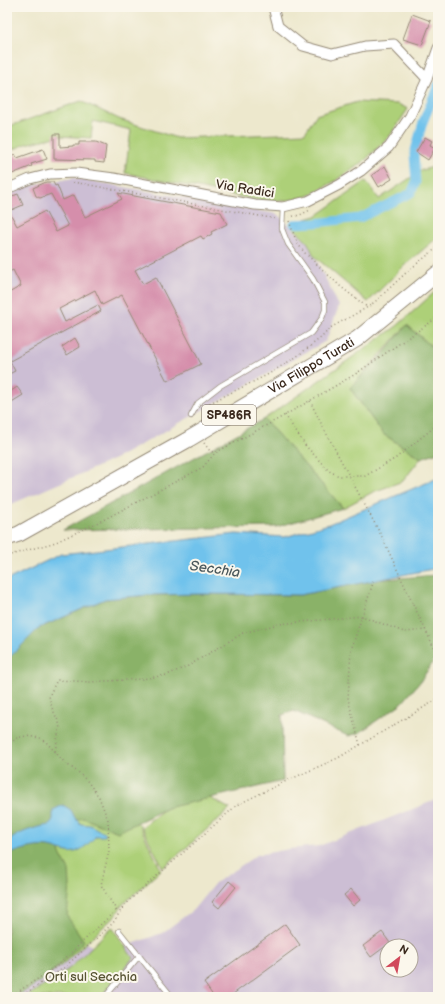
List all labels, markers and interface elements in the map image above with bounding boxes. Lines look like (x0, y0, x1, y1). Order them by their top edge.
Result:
street label: Via Radici (215, 176, 275, 202)
street label: Via Filippo Turati (266, 334, 357, 398)
road number: SP486R (202, 405, 256, 425)
water label: Secchia (189, 557, 241, 581)
north arrow (379, 938, 419, 978)
text: N (397, 942, 411, 958)
park label: Orti sul Secchia (45, 969, 137, 985)

